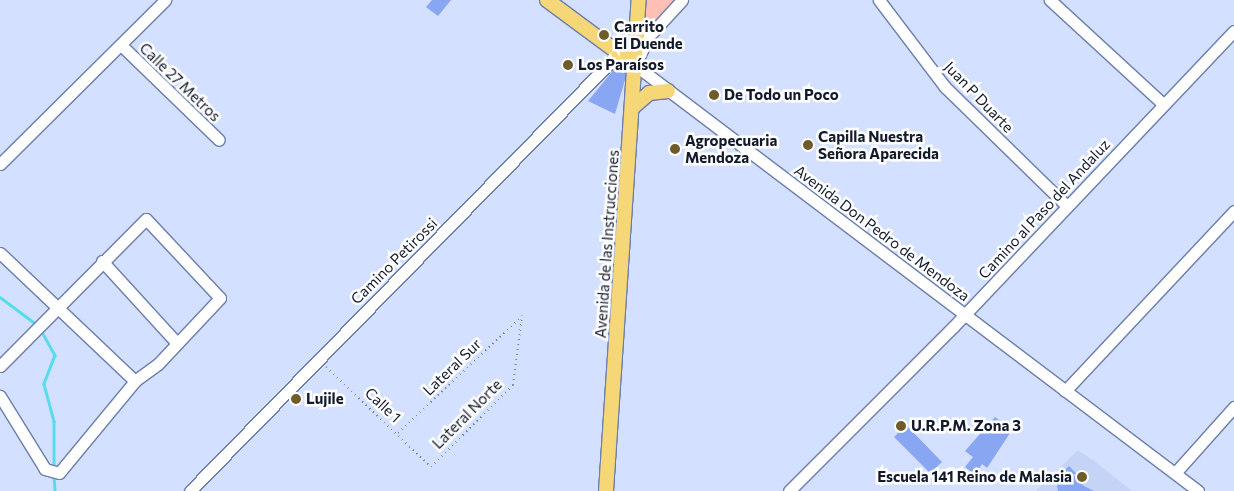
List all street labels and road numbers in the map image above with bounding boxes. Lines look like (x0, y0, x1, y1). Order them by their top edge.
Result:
street label: Calle 27 Metros (136, 39, 224, 125)
street label: Juan P Duarte (941, 58, 1017, 136)
street label: Camino al Paso del Andaluz (975, 135, 1113, 283)
street label: Avenida de las Instrucciones (591, 149, 623, 339)
street label: Avenida Don Pedro de Mendoza (791, 161, 973, 305)
street label: Camino Petirossi (347, 214, 441, 308)
street label: Lateral Sur (419, 335, 485, 399)
street label: Lateral Norte (428, 375, 506, 453)
street label: Calle 1 (361, 384, 405, 426)

